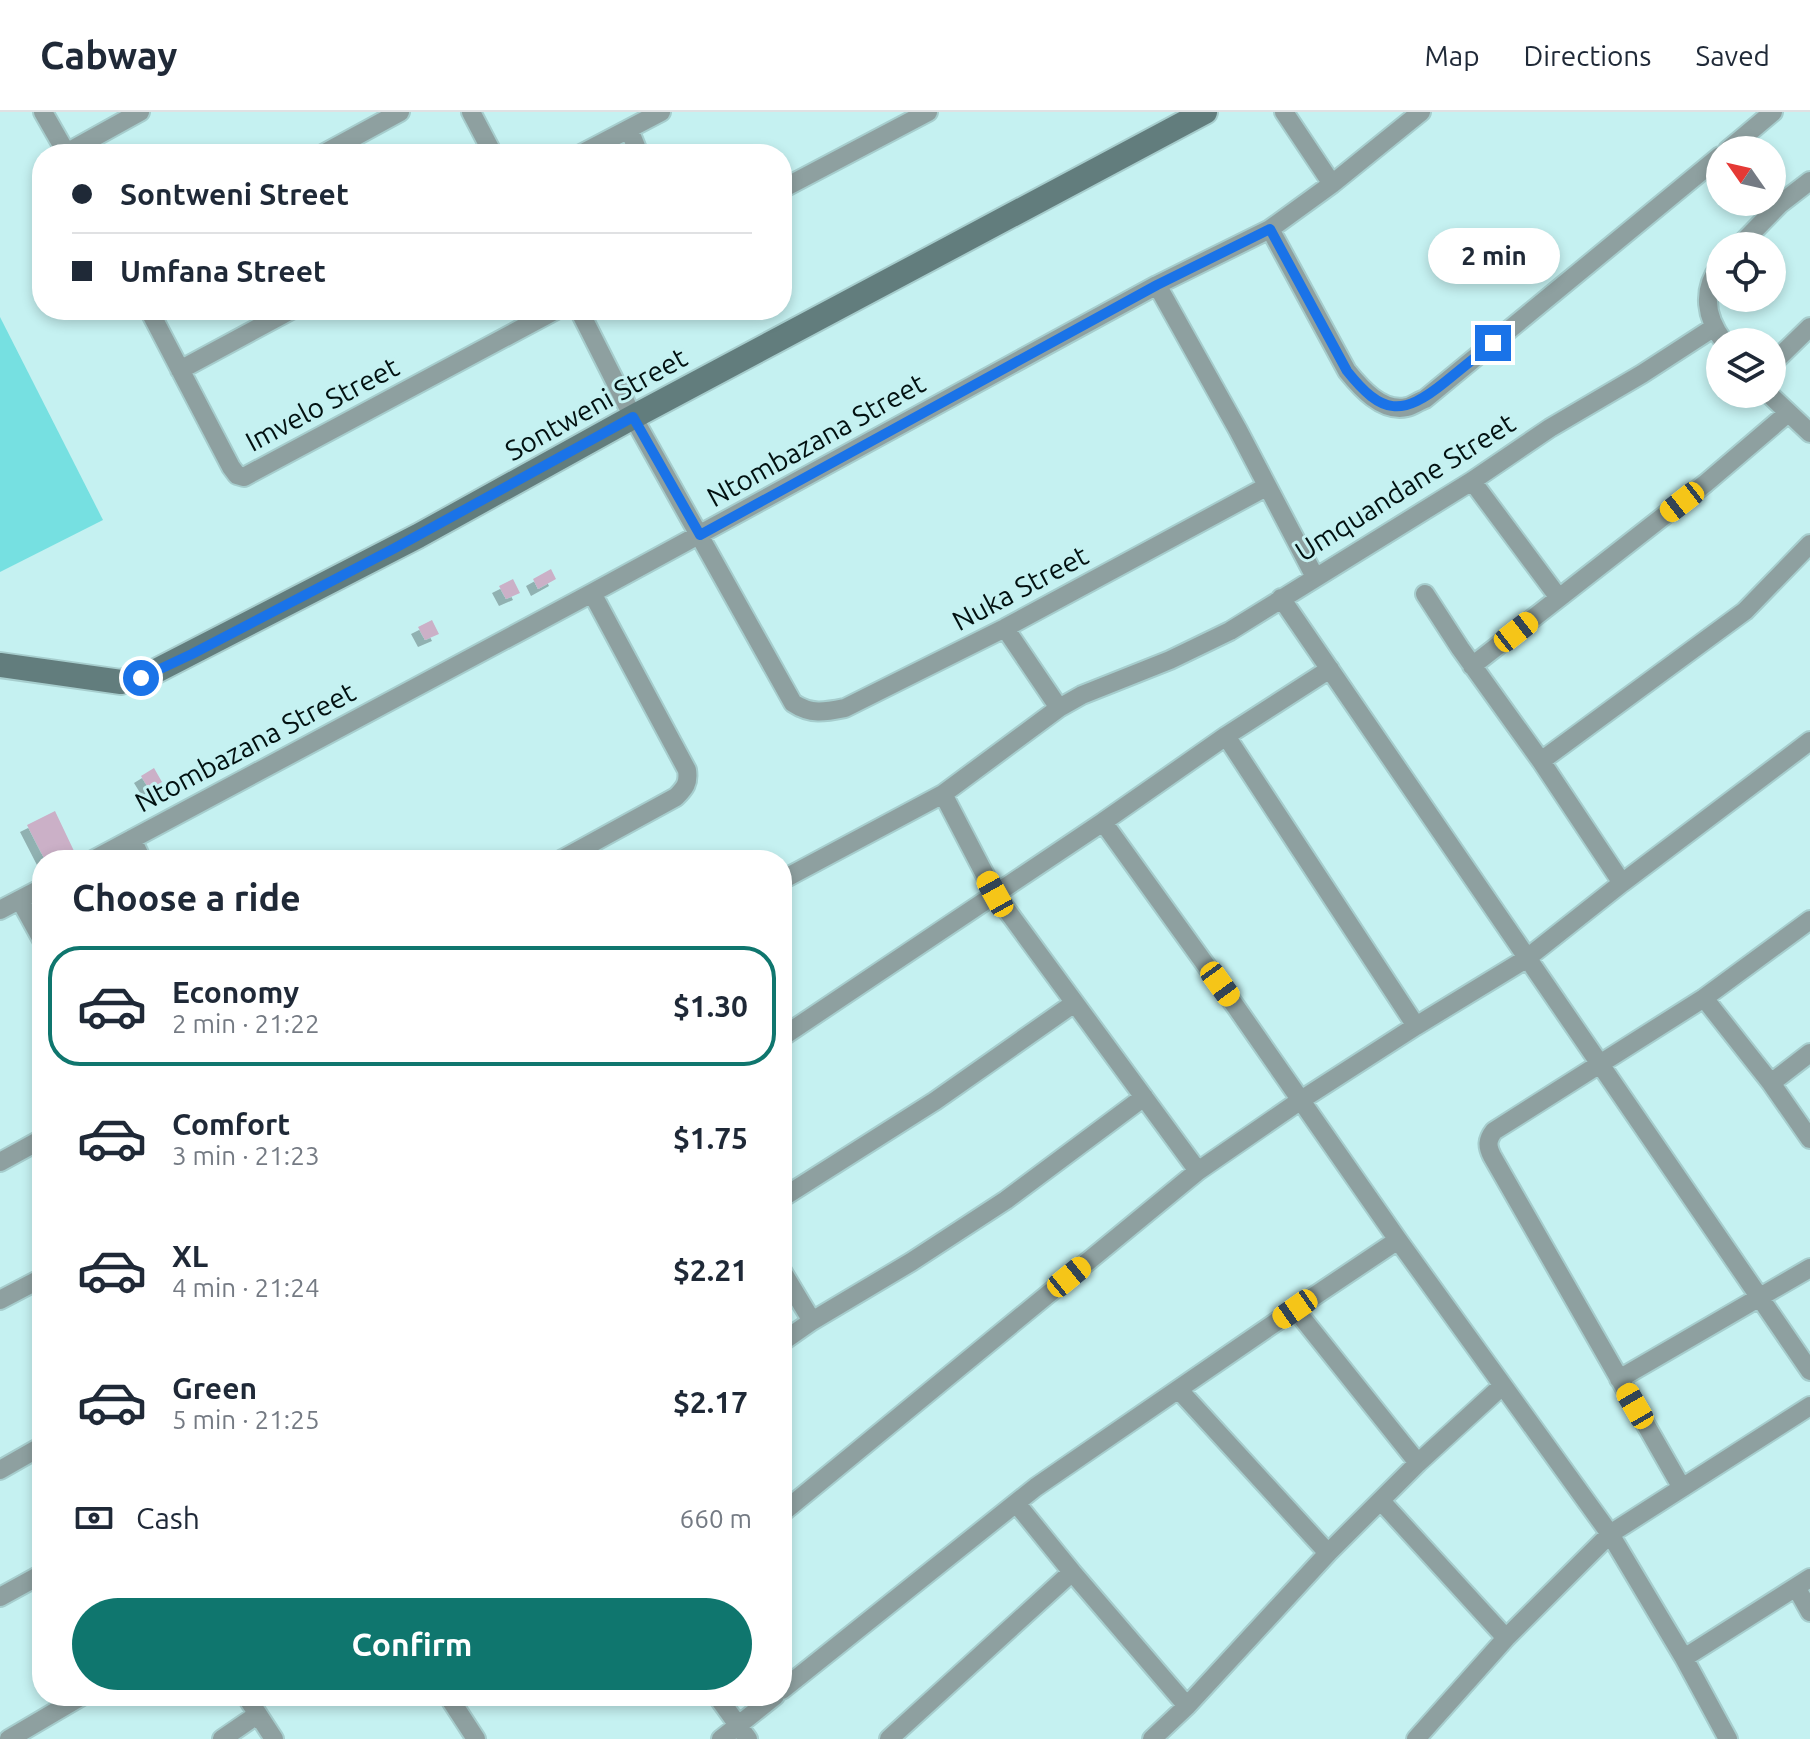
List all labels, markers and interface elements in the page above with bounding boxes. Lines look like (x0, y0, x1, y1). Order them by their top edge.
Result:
text: Cabway (40, 34, 177, 76)
text: Map (1424, 40, 1480, 71)
text: Directions (1524, 40, 1651, 71)
text: Saved (1695, 40, 1770, 71)
north arrow (1706, 136, 1786, 216)
map controls (1706, 136, 1786, 408)
text: Sontweni Street (120, 177, 349, 211)
callout: 2 min (1427, 227, 1559, 283)
button: locate (1706, 232, 1786, 312)
text: 2 min (1461, 241, 1527, 270)
text: Umfana Street (120, 254, 326, 288)
route end (1475, 325, 1511, 361)
button: layers (1706, 328, 1786, 408)
street label: Sontweni Street (500, 341, 692, 466)
street label: Imvelo Street (240, 350, 404, 457)
street label: Ntombazana Street (701, 367, 930, 512)
street label: Umquandane Street (1289, 406, 1520, 567)
car (1656, 478, 1708, 526)
street label: Nuka Street (947, 539, 1093, 636)
car (1490, 608, 1542, 656)
route start (123, 660, 159, 696)
street label: Ntombazana Street (130, 675, 360, 818)
car (973, 867, 1017, 921)
text: Choose a ride (72, 877, 301, 918)
car (1196, 958, 1244, 1010)
icon: car (76, 970, 148, 1042)
text: Economy (172, 975, 299, 1009)
text: $1.30 (673, 989, 748, 1023)
text: 2 min · 21:22 (172, 1009, 320, 1038)
icon: car (76, 1102, 148, 1174)
text: Comfort (172, 1107, 290, 1141)
text: $1.75 (673, 1121, 748, 1155)
text: 3 min · 21:23 (172, 1141, 320, 1170)
icon: car (76, 1234, 148, 1306)
text: XL (172, 1239, 208, 1273)
text: $2.21 (673, 1253, 748, 1287)
car (1043, 1253, 1095, 1301)
text: 4 min · 21:24 (172, 1273, 320, 1302)
car (1268, 1285, 1322, 1333)
icon: car (76, 1366, 148, 1438)
text: Green (172, 1371, 257, 1405)
car (1613, 1379, 1657, 1433)
text: $2.17 (673, 1385, 748, 1419)
text: 5 min · 21:25 (172, 1405, 320, 1434)
icon: cash (72, 1496, 116, 1540)
text: Cash (136, 1501, 200, 1535)
text: 660 m (680, 1504, 752, 1533)
button: Confirm (72, 1598, 752, 1690)

